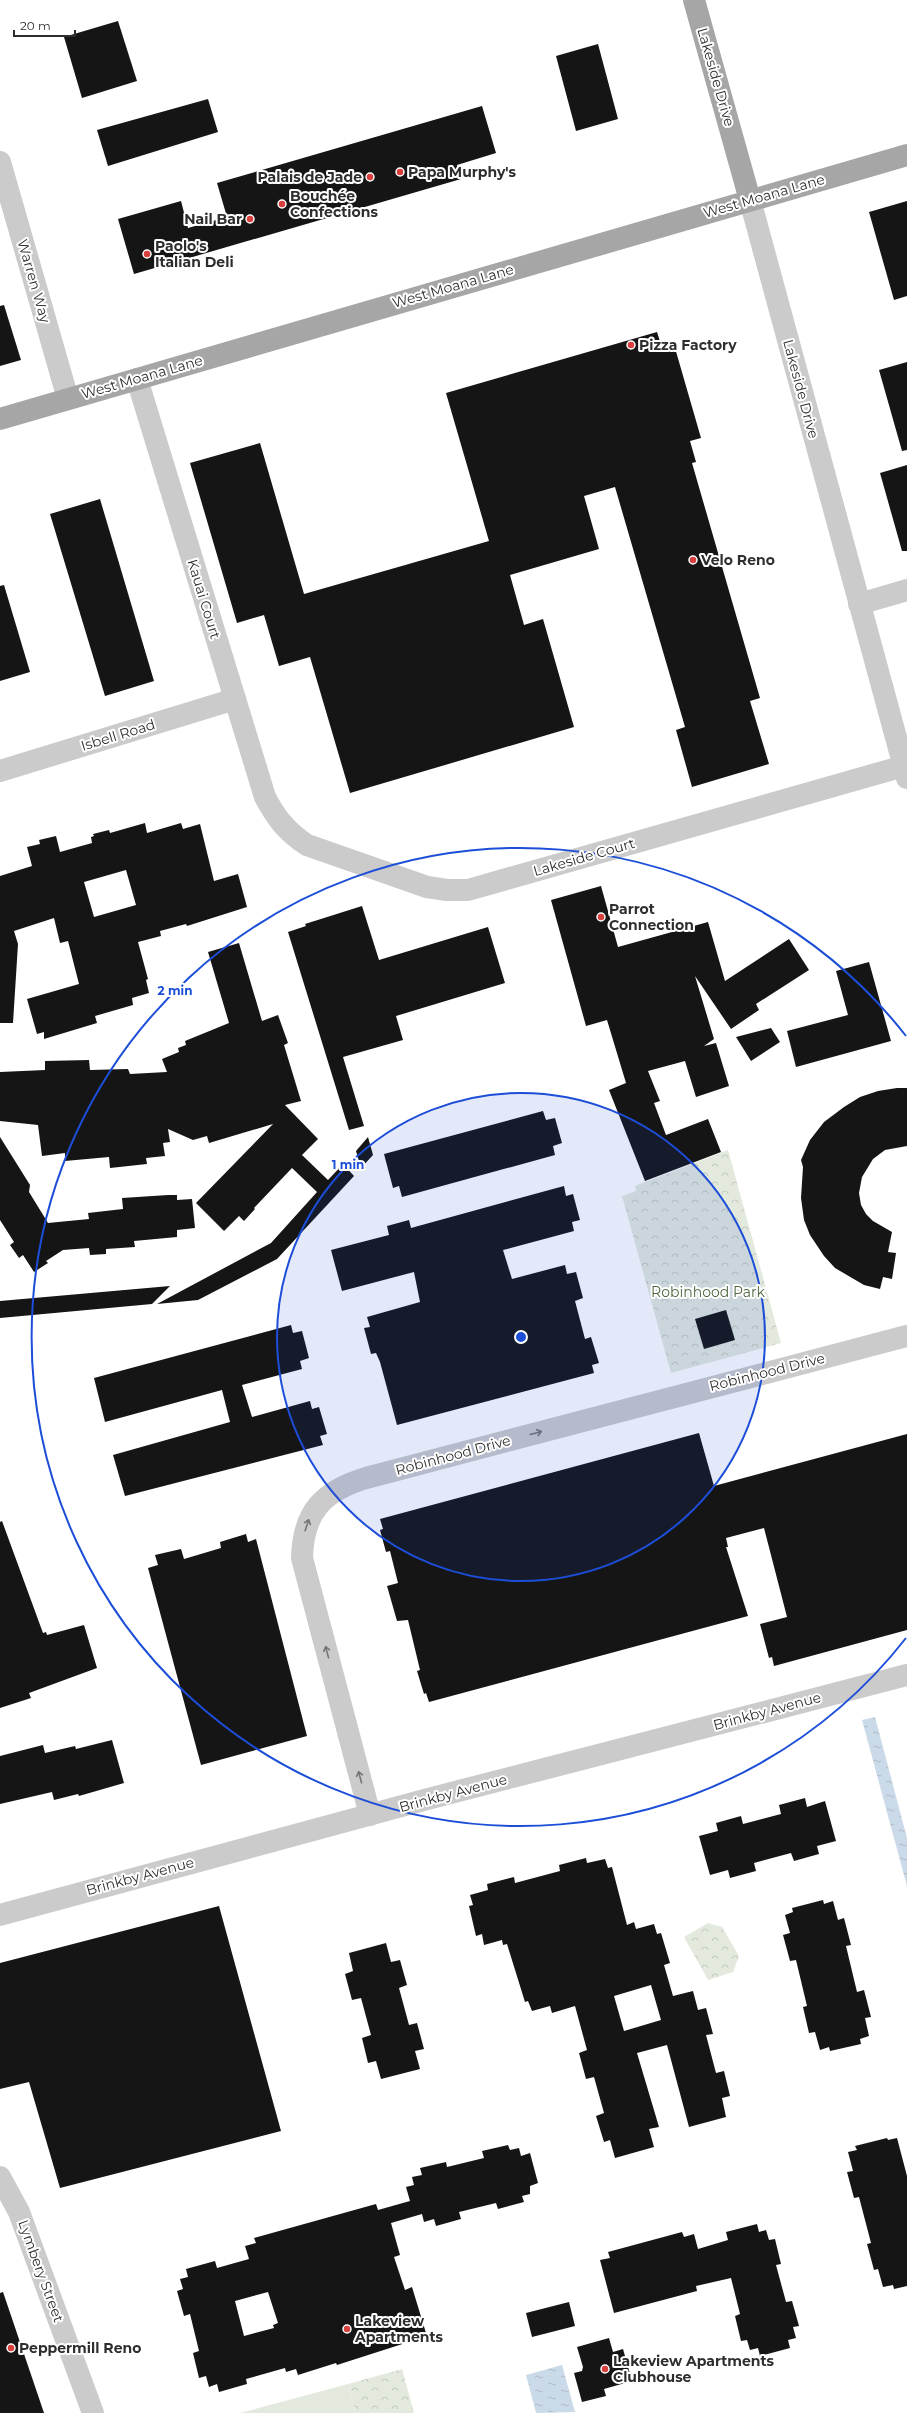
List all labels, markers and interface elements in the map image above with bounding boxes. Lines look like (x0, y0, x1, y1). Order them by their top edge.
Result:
scale bar (14, 12, 75, 38)
text: 20 m (20, 18, 51, 33)
street label: Lakeside Drive (693, 26, 739, 128)
place label: Papa Murphy's (408, 163, 517, 181)
marker: Papa Murphy's (395, 167, 405, 177)
place label: Palais de Jade (258, 168, 362, 186)
street label: West Moana Lane (701, 170, 827, 222)
marker: Palais de Jade (365, 172, 375, 182)
place label: Bouchée Confections (290, 187, 378, 221)
marker: Bouchée Confections (277, 199, 287, 209)
place label: Nail Bar (184, 210, 242, 228)
marker: Nail Bar (245, 214, 255, 224)
street label: Warren Way (14, 237, 55, 325)
place label: Paolo's Italian Deli (155, 237, 234, 271)
marker: Paolo's Italian Deli (142, 249, 152, 259)
street label: West Moana Lane (390, 260, 516, 312)
place label: Pizza Factory (639, 336, 737, 354)
street label: Lakeside Drive (779, 337, 823, 441)
marker: Pizza Factory (626, 340, 636, 350)
street label: West Moana Lane (79, 351, 205, 403)
place label: Velo Reno (700, 551, 775, 569)
marker: Velo Reno (688, 555, 698, 565)
street label: Kauai Court (183, 557, 225, 641)
street label: Isbell Road (79, 715, 157, 755)
street label: Lakeside Court (531, 834, 637, 880)
place label: Parrot Connection (609, 900, 694, 934)
marker: Parrot Connection (596, 912, 606, 922)
text: 2 min (158, 983, 192, 998)
text: 1 min (332, 1157, 364, 1172)
park label: Robinhood Park (651, 1283, 766, 1301)
centre of rings (514, 1330, 528, 1344)
street label: Robinhood Drive (707, 1349, 827, 1395)
one-way arrow (530, 1429, 543, 1436)
street label: Robinhood Drive (393, 1431, 513, 1479)
one-way arrow (304, 1519, 311, 1532)
one-way arrow (323, 1645, 330, 1658)
street label: Brinkby Avenue (711, 1688, 823, 1734)
street label: Brinkby Avenue (397, 1770, 509, 1816)
one-way arrow (356, 1771, 364, 1784)
street label: Brinkby Avenue (84, 1853, 196, 1899)
street label: Lymbery Street (14, 2217, 68, 2325)
place label: Lakeview Apartments (354, 2312, 444, 2346)
marker: Lakeview Apartments (342, 2324, 352, 2334)
place label: Peppermill Reno (19, 2339, 141, 2357)
marker: Peppermill Reno (6, 2343, 16, 2353)
place label: Lakeview Apartments Clubhouse (613, 2352, 775, 2386)
marker: Lakeview Apartments Clubhouse (600, 2364, 610, 2374)

